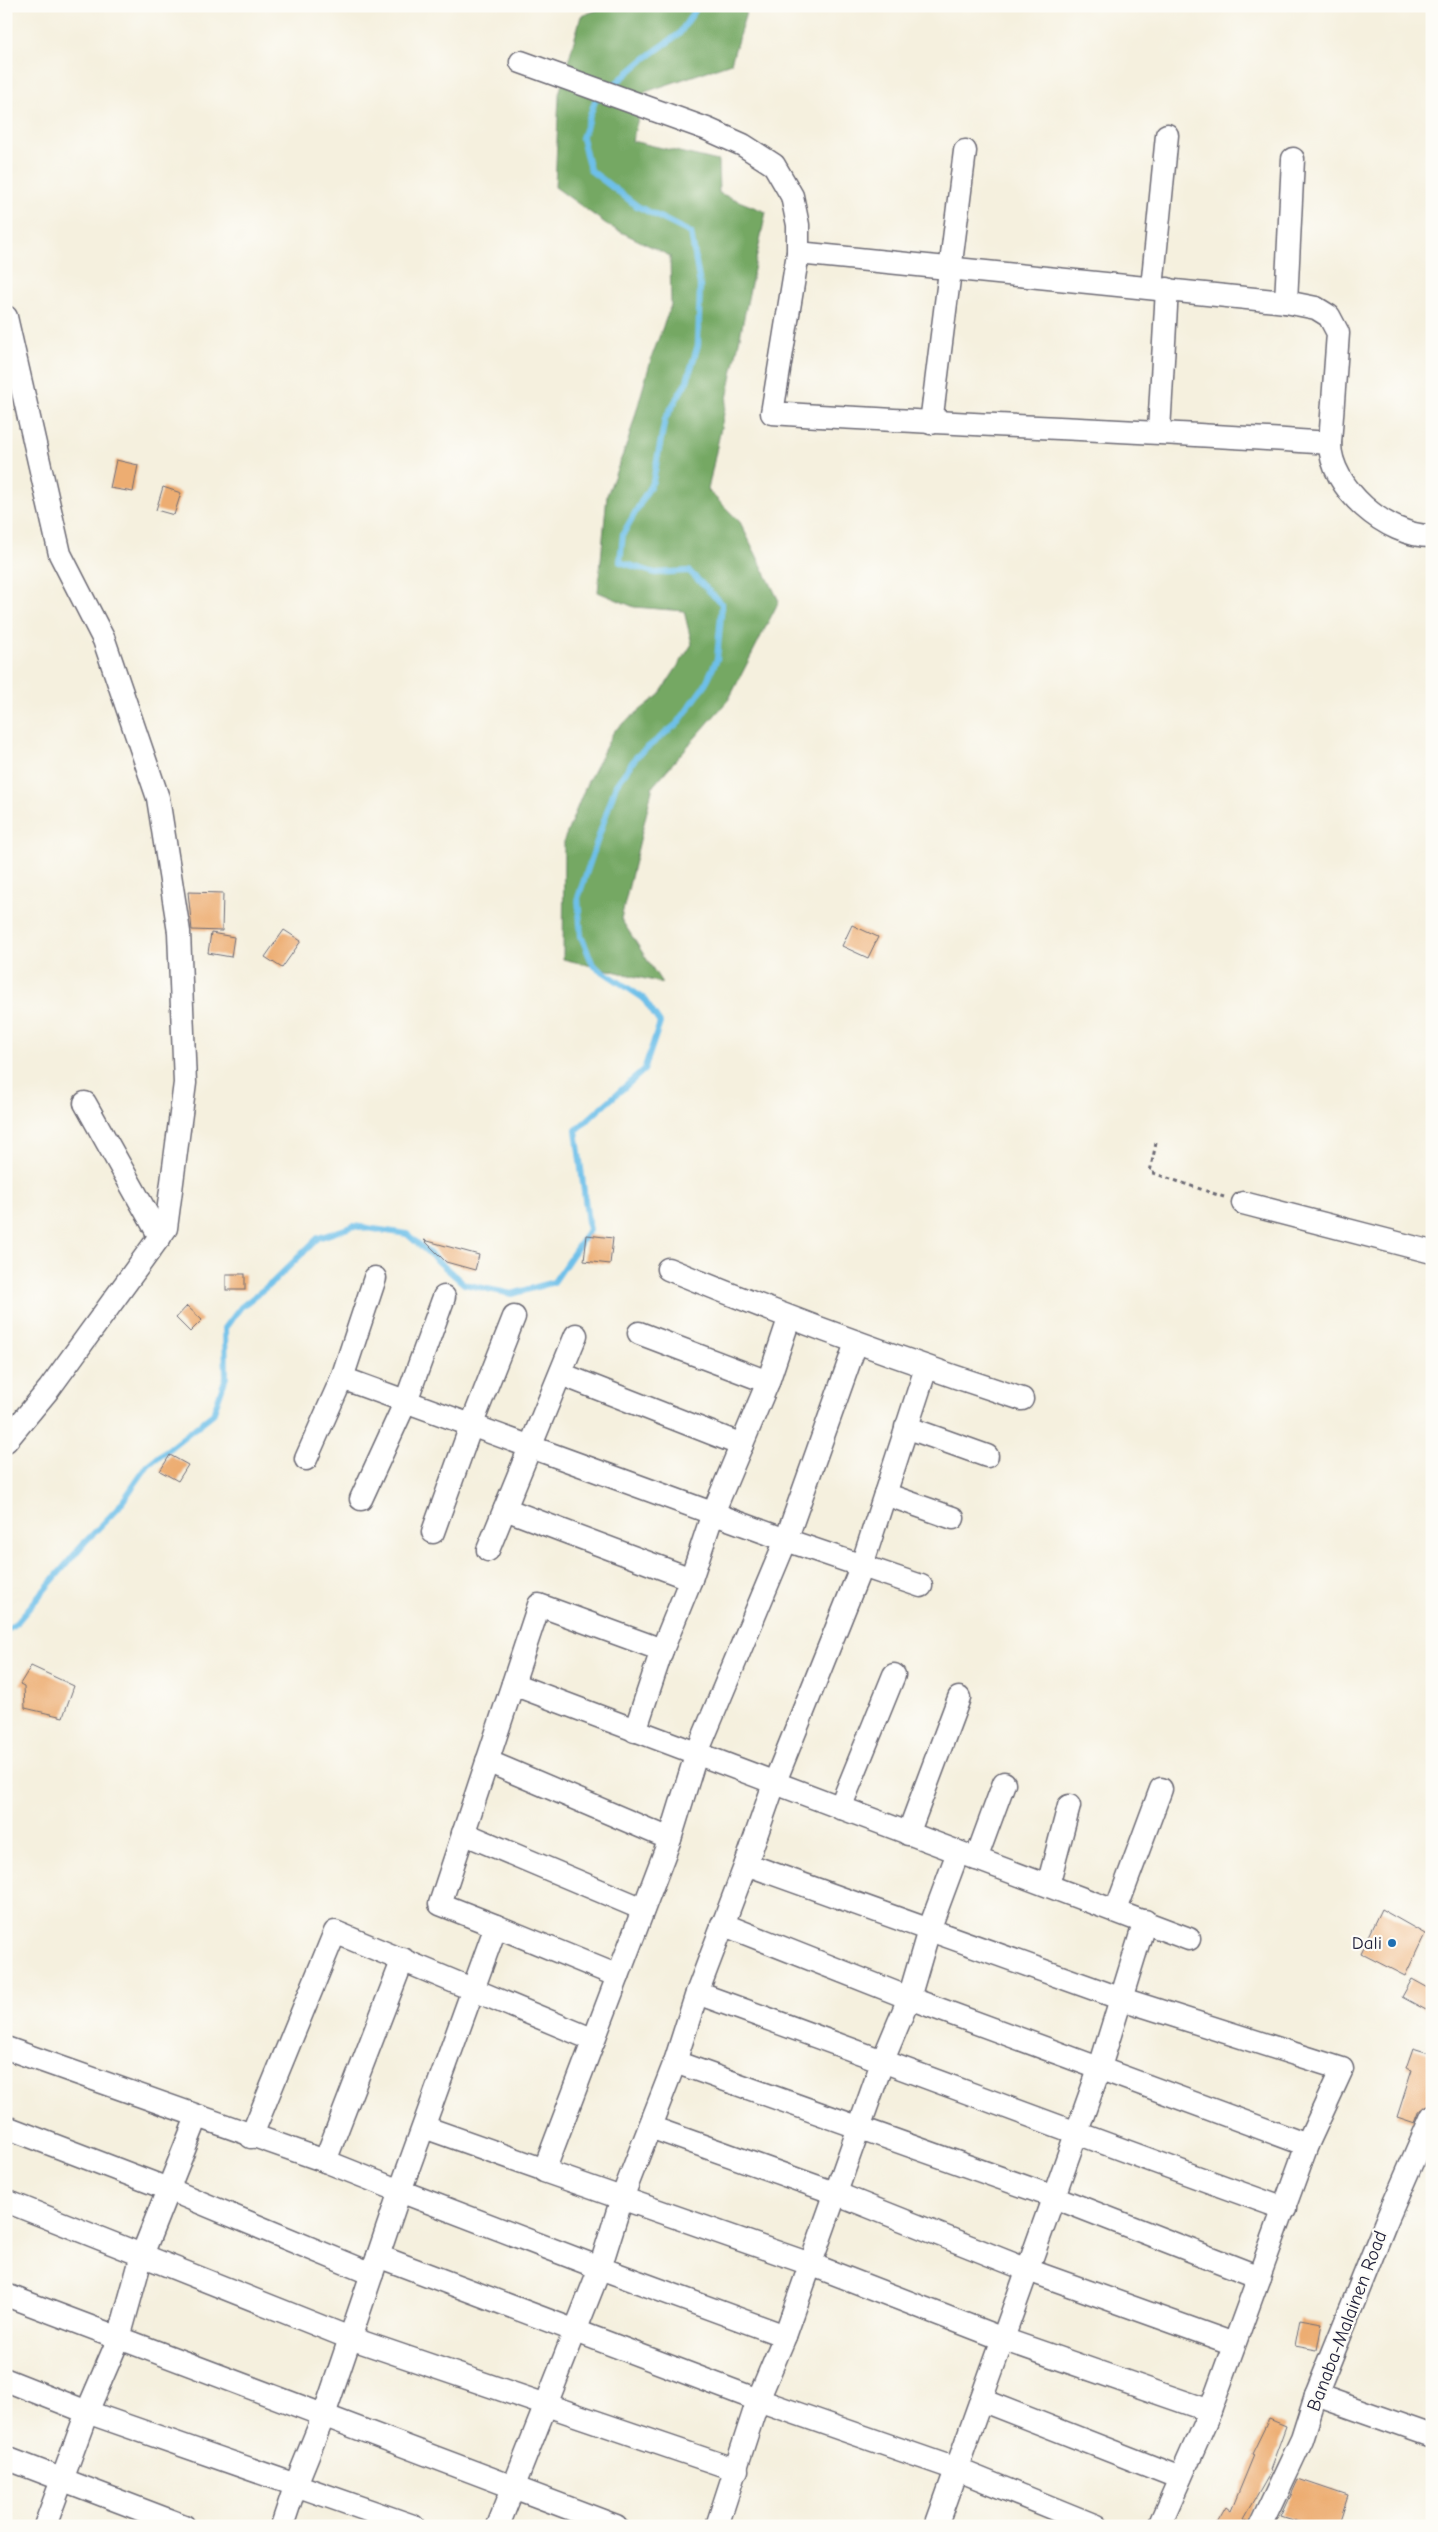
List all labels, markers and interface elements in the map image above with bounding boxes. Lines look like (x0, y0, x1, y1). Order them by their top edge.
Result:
place label: Dali (1352, 1932, 1382, 1954)
marker: Dali (1386, 1937, 1398, 1949)
street label: Banaba-Malainen Road (1302, 2228, 1392, 2414)

